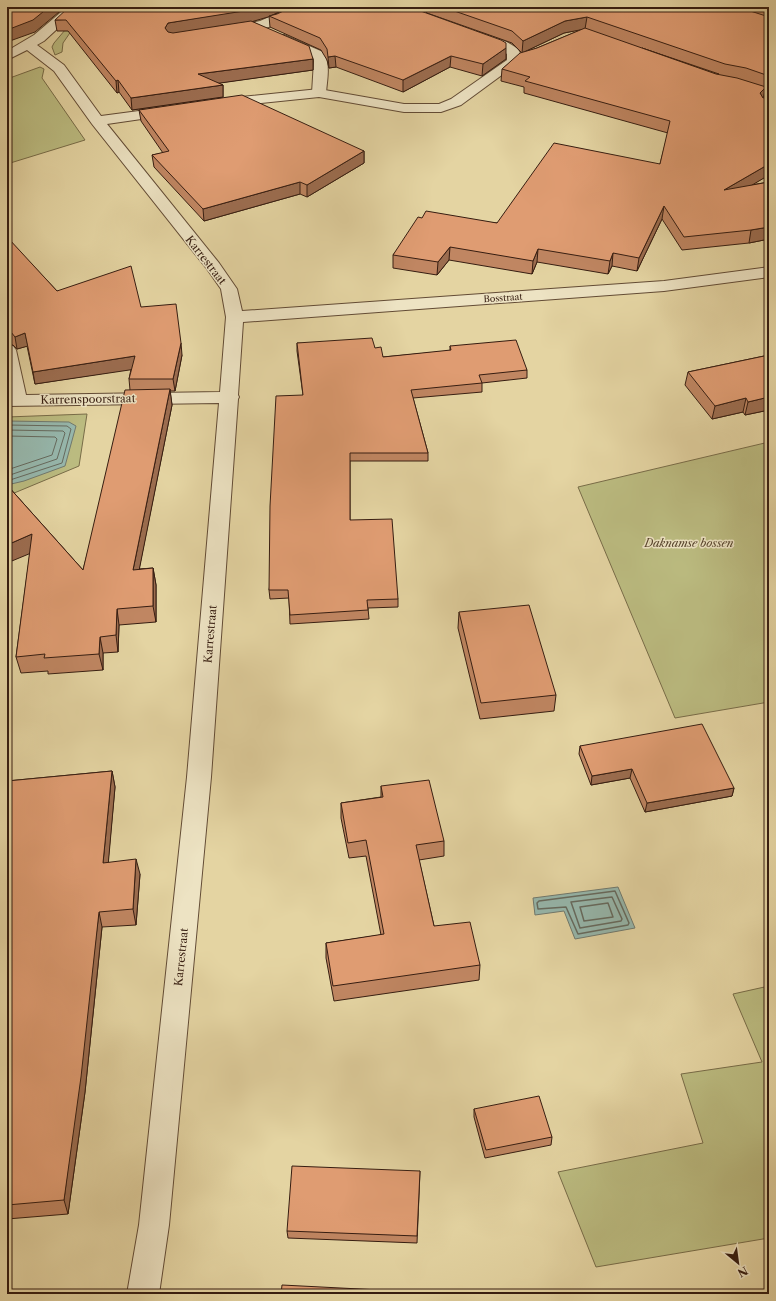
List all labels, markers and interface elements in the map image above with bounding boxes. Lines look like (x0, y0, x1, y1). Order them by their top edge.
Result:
street label: Karrestraat (183, 233, 230, 287)
street label: Bosstraat (483, 291, 524, 304)
street label: Karrenspoorstraat (40, 391, 136, 407)
park label: Daknamse bossen (644, 536, 734, 550)
street label: Karrestraat (200, 604, 220, 664)
street label: Karrestraat (171, 927, 191, 987)
north arrow (718, 1243, 758, 1283)
text: N (735, 1263, 750, 1280)

